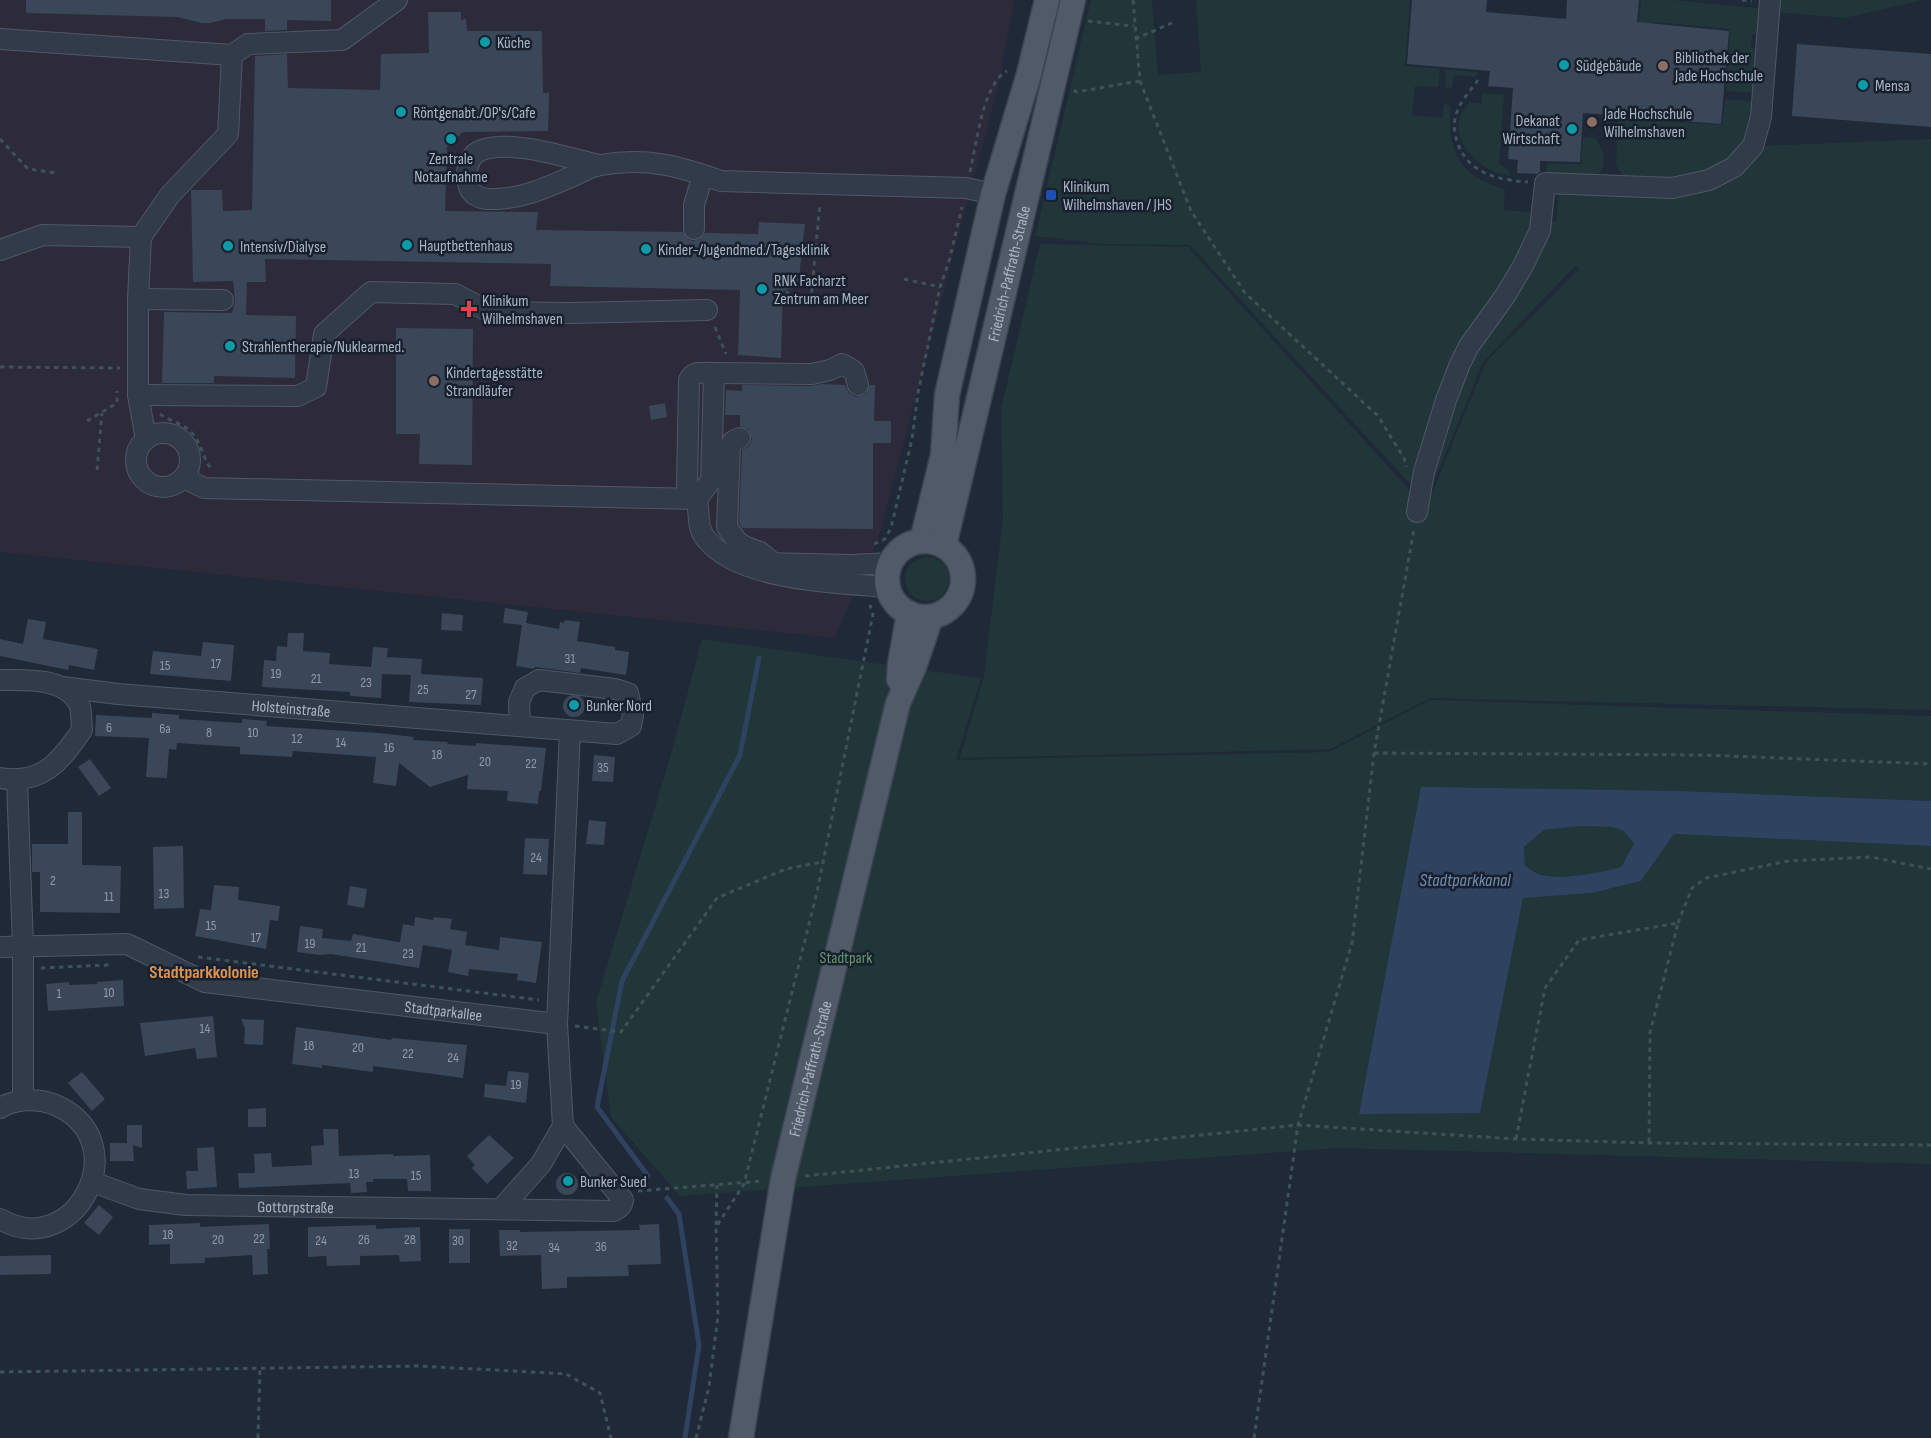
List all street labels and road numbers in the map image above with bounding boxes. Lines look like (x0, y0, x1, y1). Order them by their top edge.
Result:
street label: Friedrich-Paffrath-Straße (985, 204, 1035, 344)
street label: Holsteinstraße (251, 697, 331, 722)
street label: Stadtparkallee (404, 998, 483, 1026)
street label: Friedrich-Paffrath-Straße (786, 999, 837, 1139)
street label: Gottorpstraße (257, 1198, 334, 1218)

